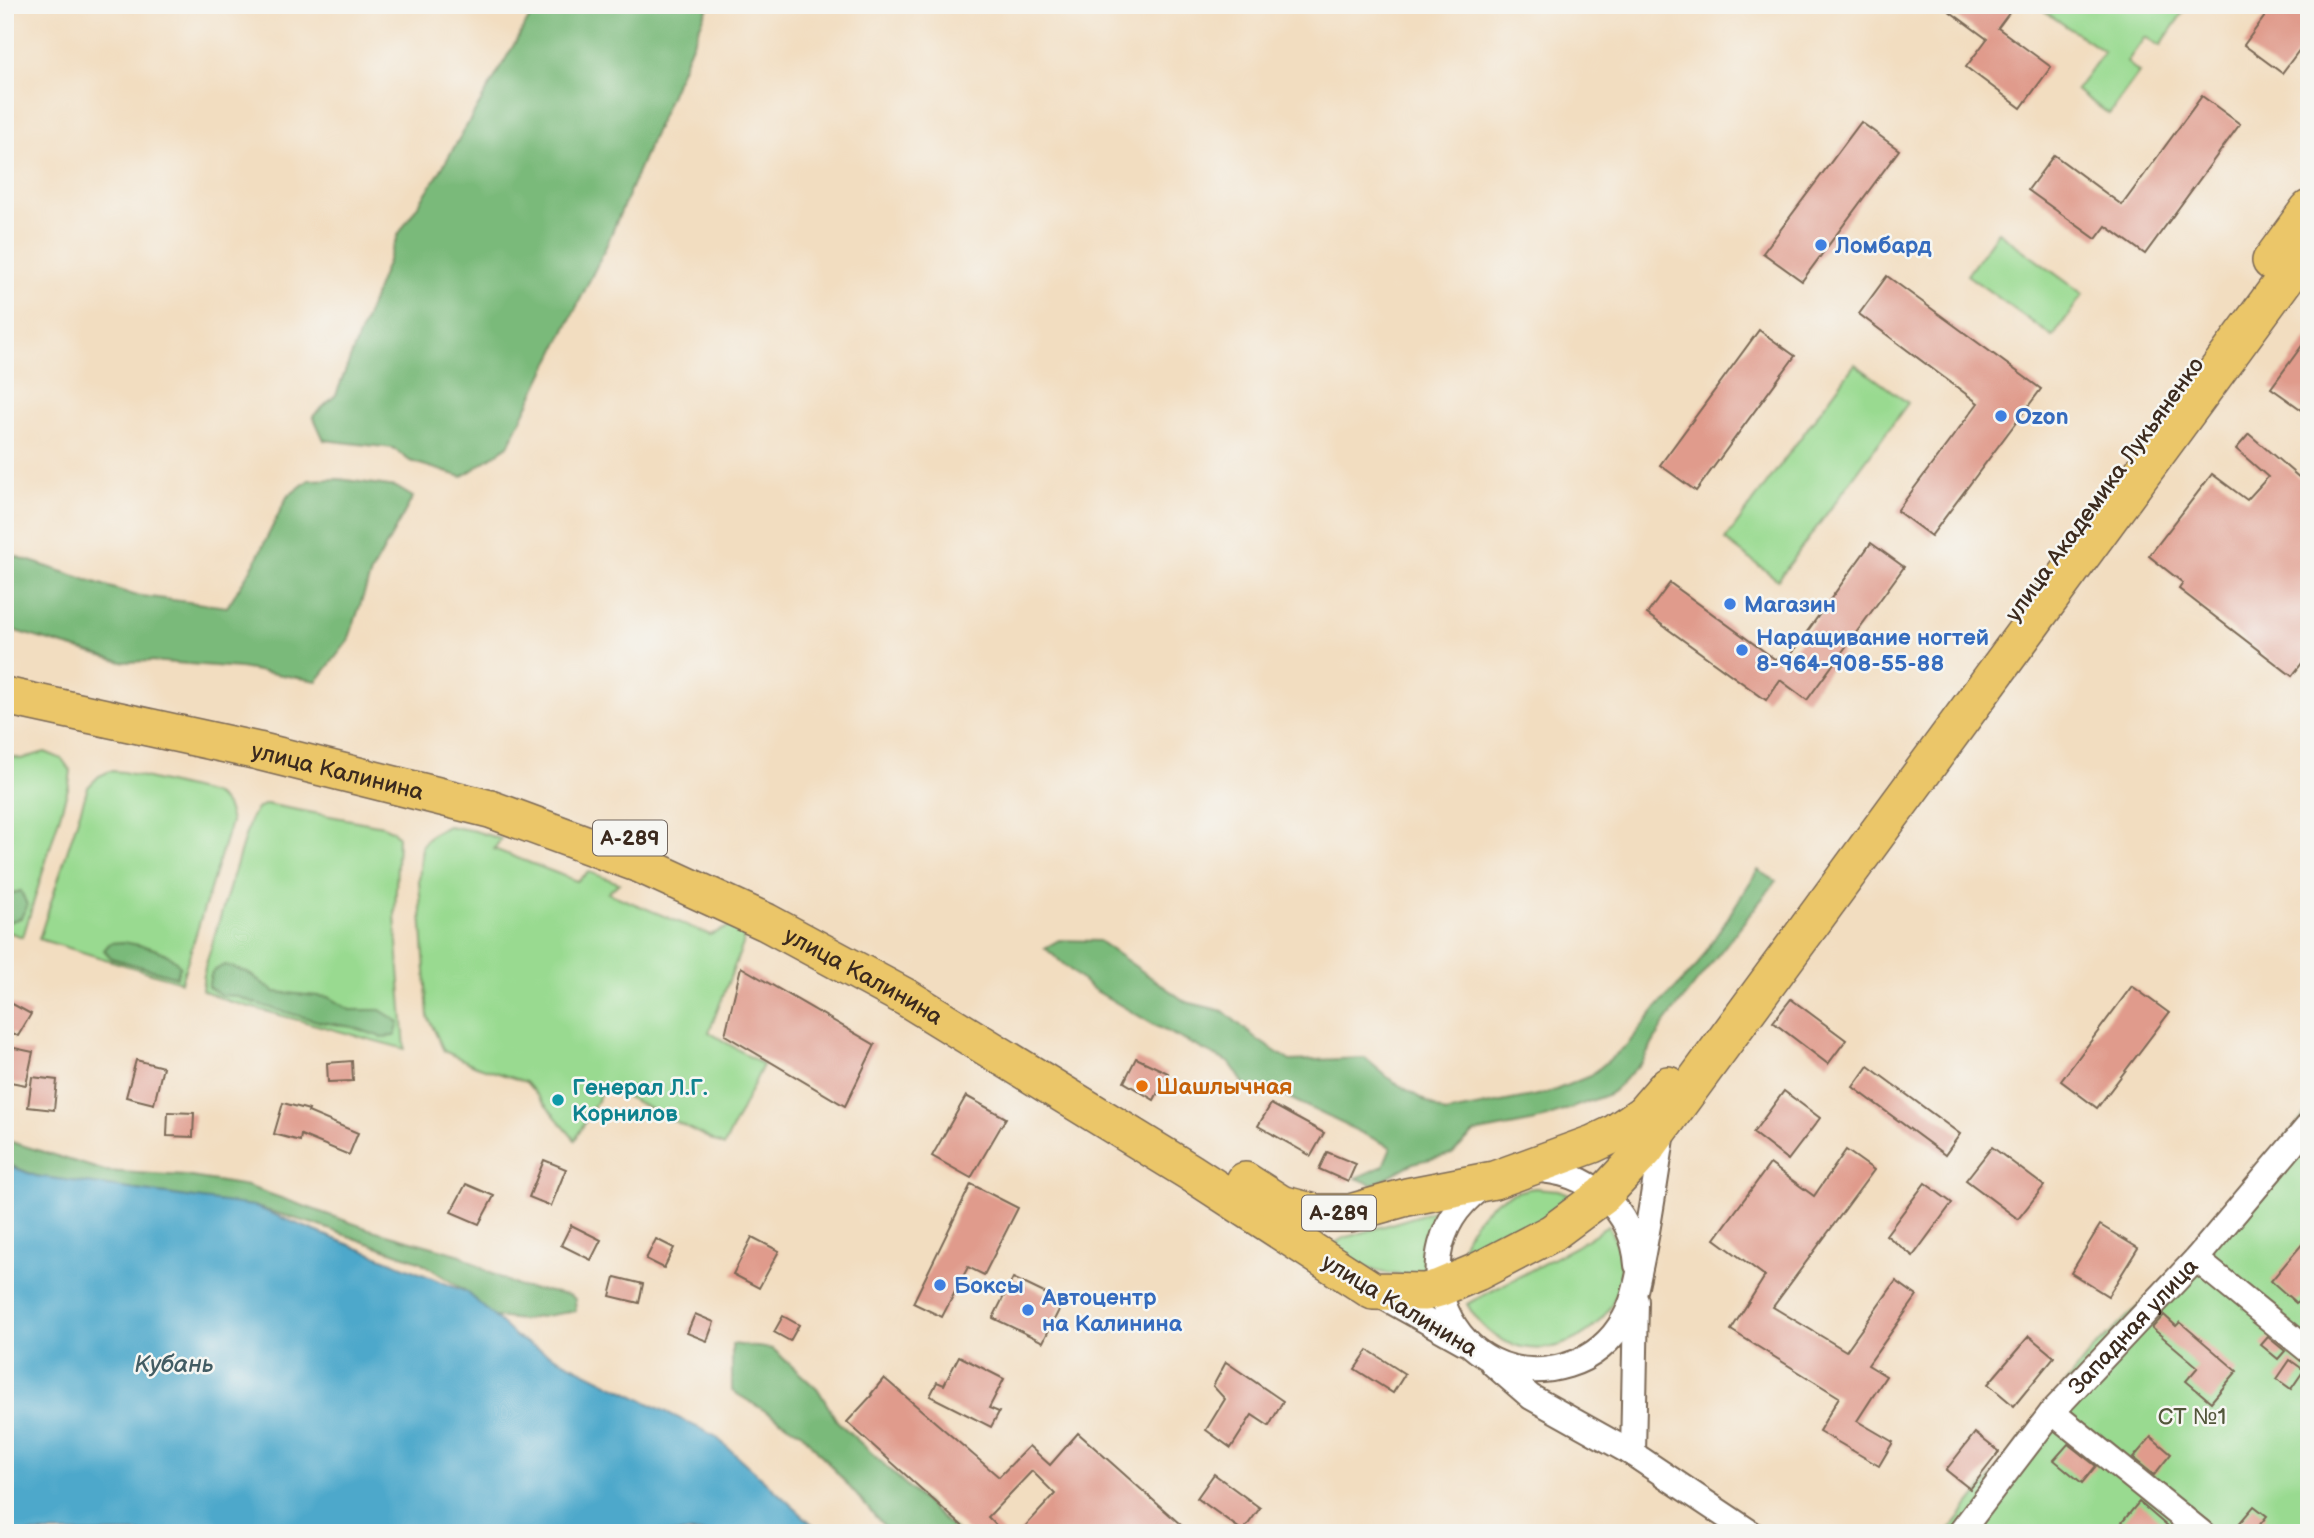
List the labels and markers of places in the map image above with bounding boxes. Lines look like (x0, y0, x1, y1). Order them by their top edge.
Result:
place label: Ломбард (1834, 232, 1932, 260)
marker: Ломбард (1813, 237, 1829, 253)
place label: Ozon (2015, 403, 2069, 431)
marker: Ozon (1993, 408, 2009, 424)
place label: Магазин (1744, 591, 1836, 619)
marker: Магазин (1722, 596, 1738, 612)
place label: Наращивание ногтей 8-964-908-55-88 (1756, 624, 1989, 678)
marker: Наращивание ногтей 8-964-908-55-88 (1734, 642, 1750, 658)
place label: Шашлычная (1156, 1073, 1293, 1101)
place label: Генерал Л.Г. Корнилов (572, 1074, 708, 1128)
marker: Шашлычная (1134, 1078, 1150, 1094)
marker: Генерал Л.Г. Корнилов (550, 1092, 566, 1108)
place label: Боксы (954, 1272, 1024, 1300)
marker: Боксы (932, 1277, 948, 1293)
place label: Автоцентр на Калинина (1041, 1284, 1183, 1338)
marker: Автоцентр на Калинина (1020, 1302, 1036, 1318)

